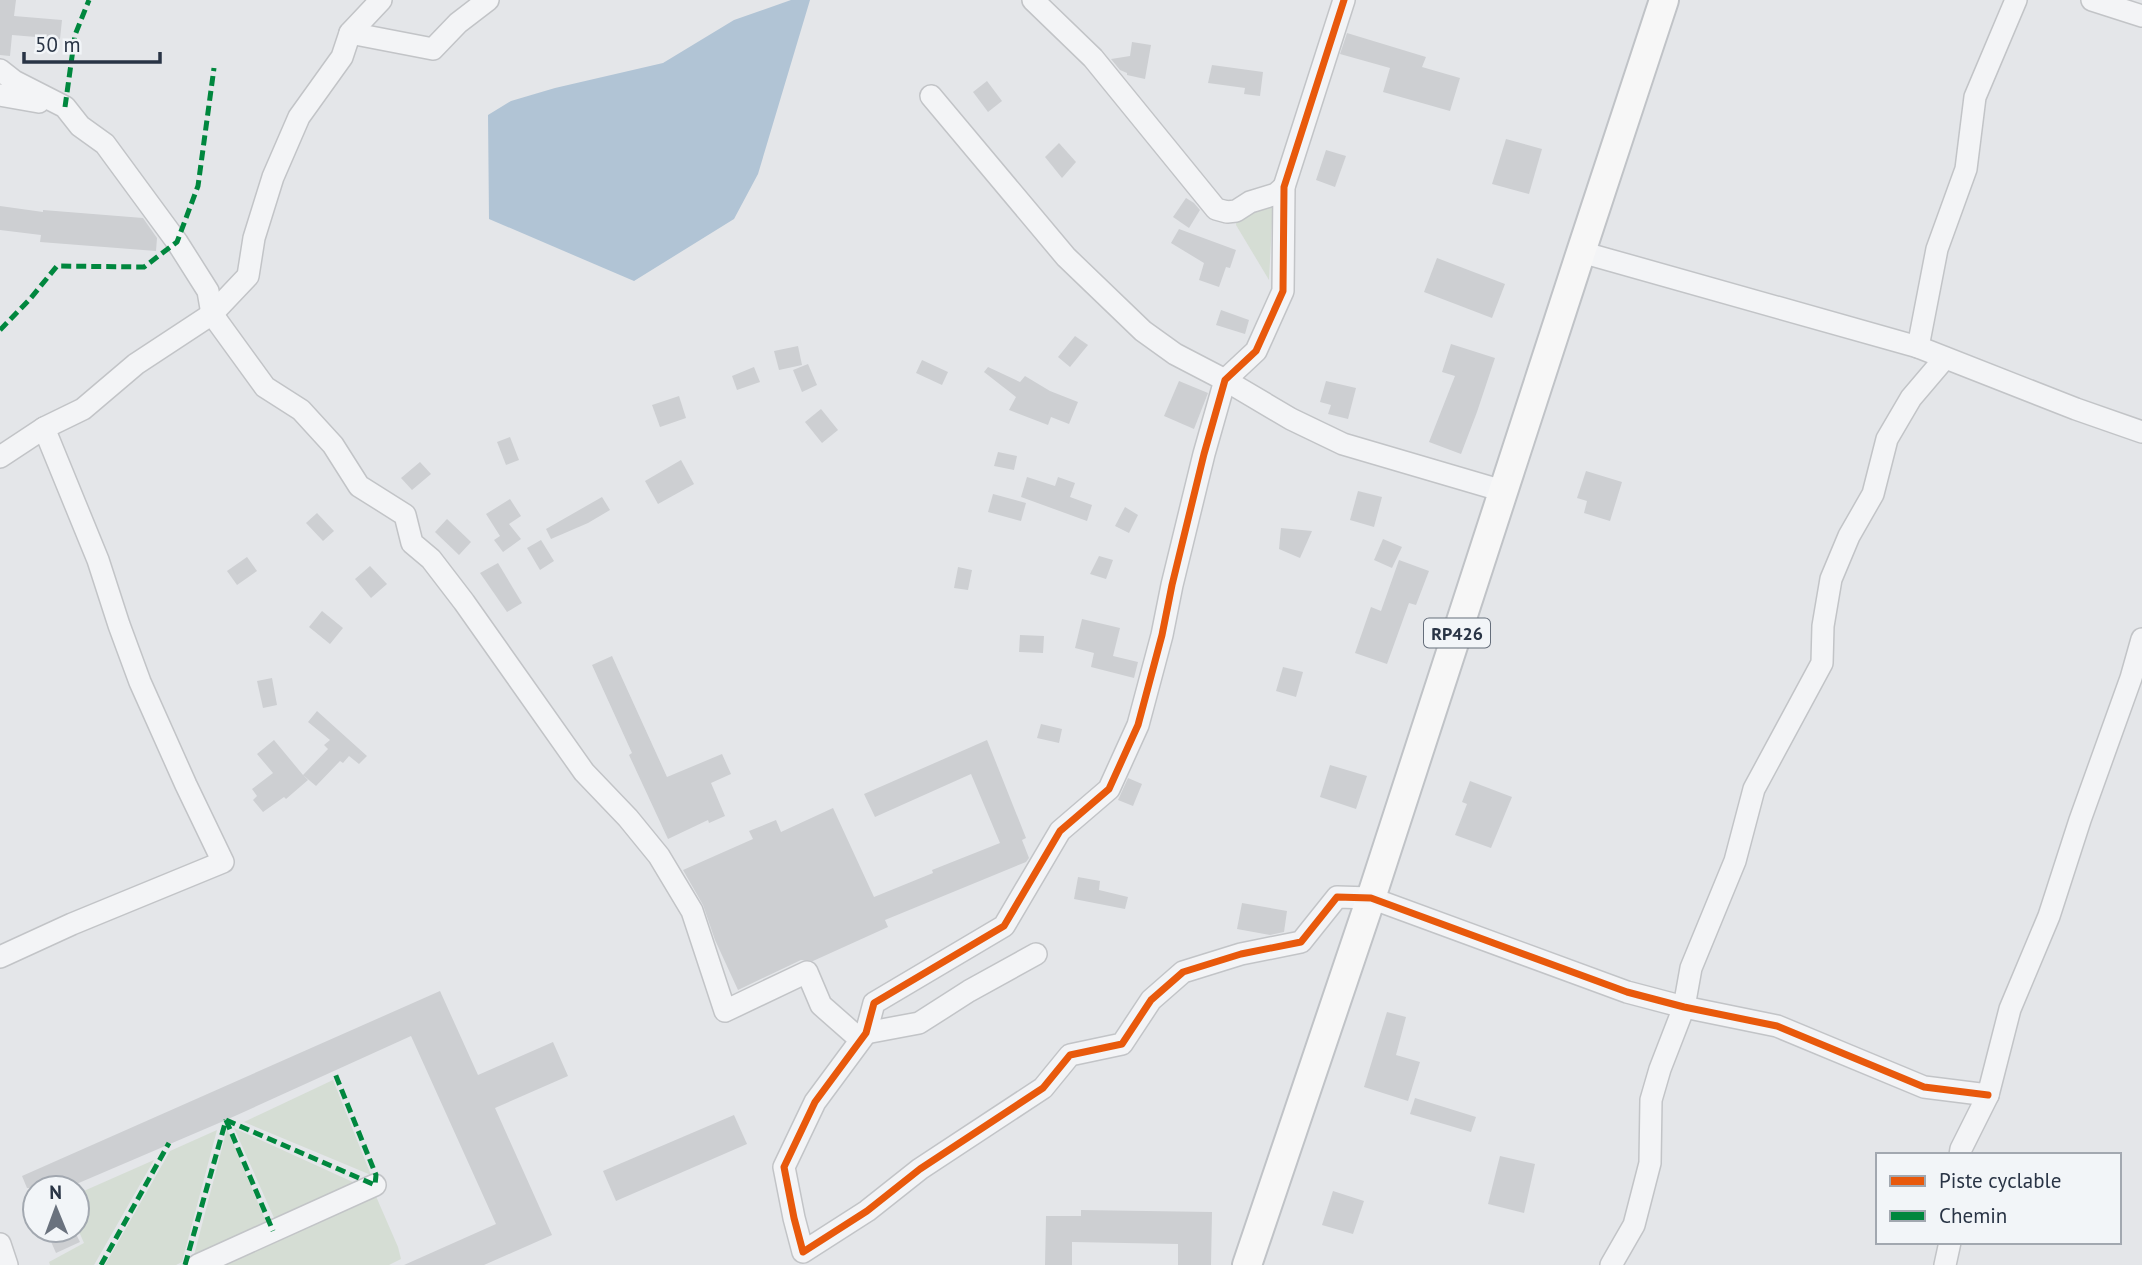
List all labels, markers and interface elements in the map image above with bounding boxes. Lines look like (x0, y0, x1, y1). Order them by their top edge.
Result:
scale bar (24, 21, 161, 65)
text: 50 m (35, 31, 81, 58)
road number: RP426 (1424, 618, 1490, 648)
legend (1876, 1153, 2121, 1244)
text: Piste cyclable (1939, 1167, 2061, 1194)
north arrow (21, 1174, 91, 1244)
text: N (49, 1180, 62, 1204)
text: Chemin (1939, 1202, 2007, 1229)

